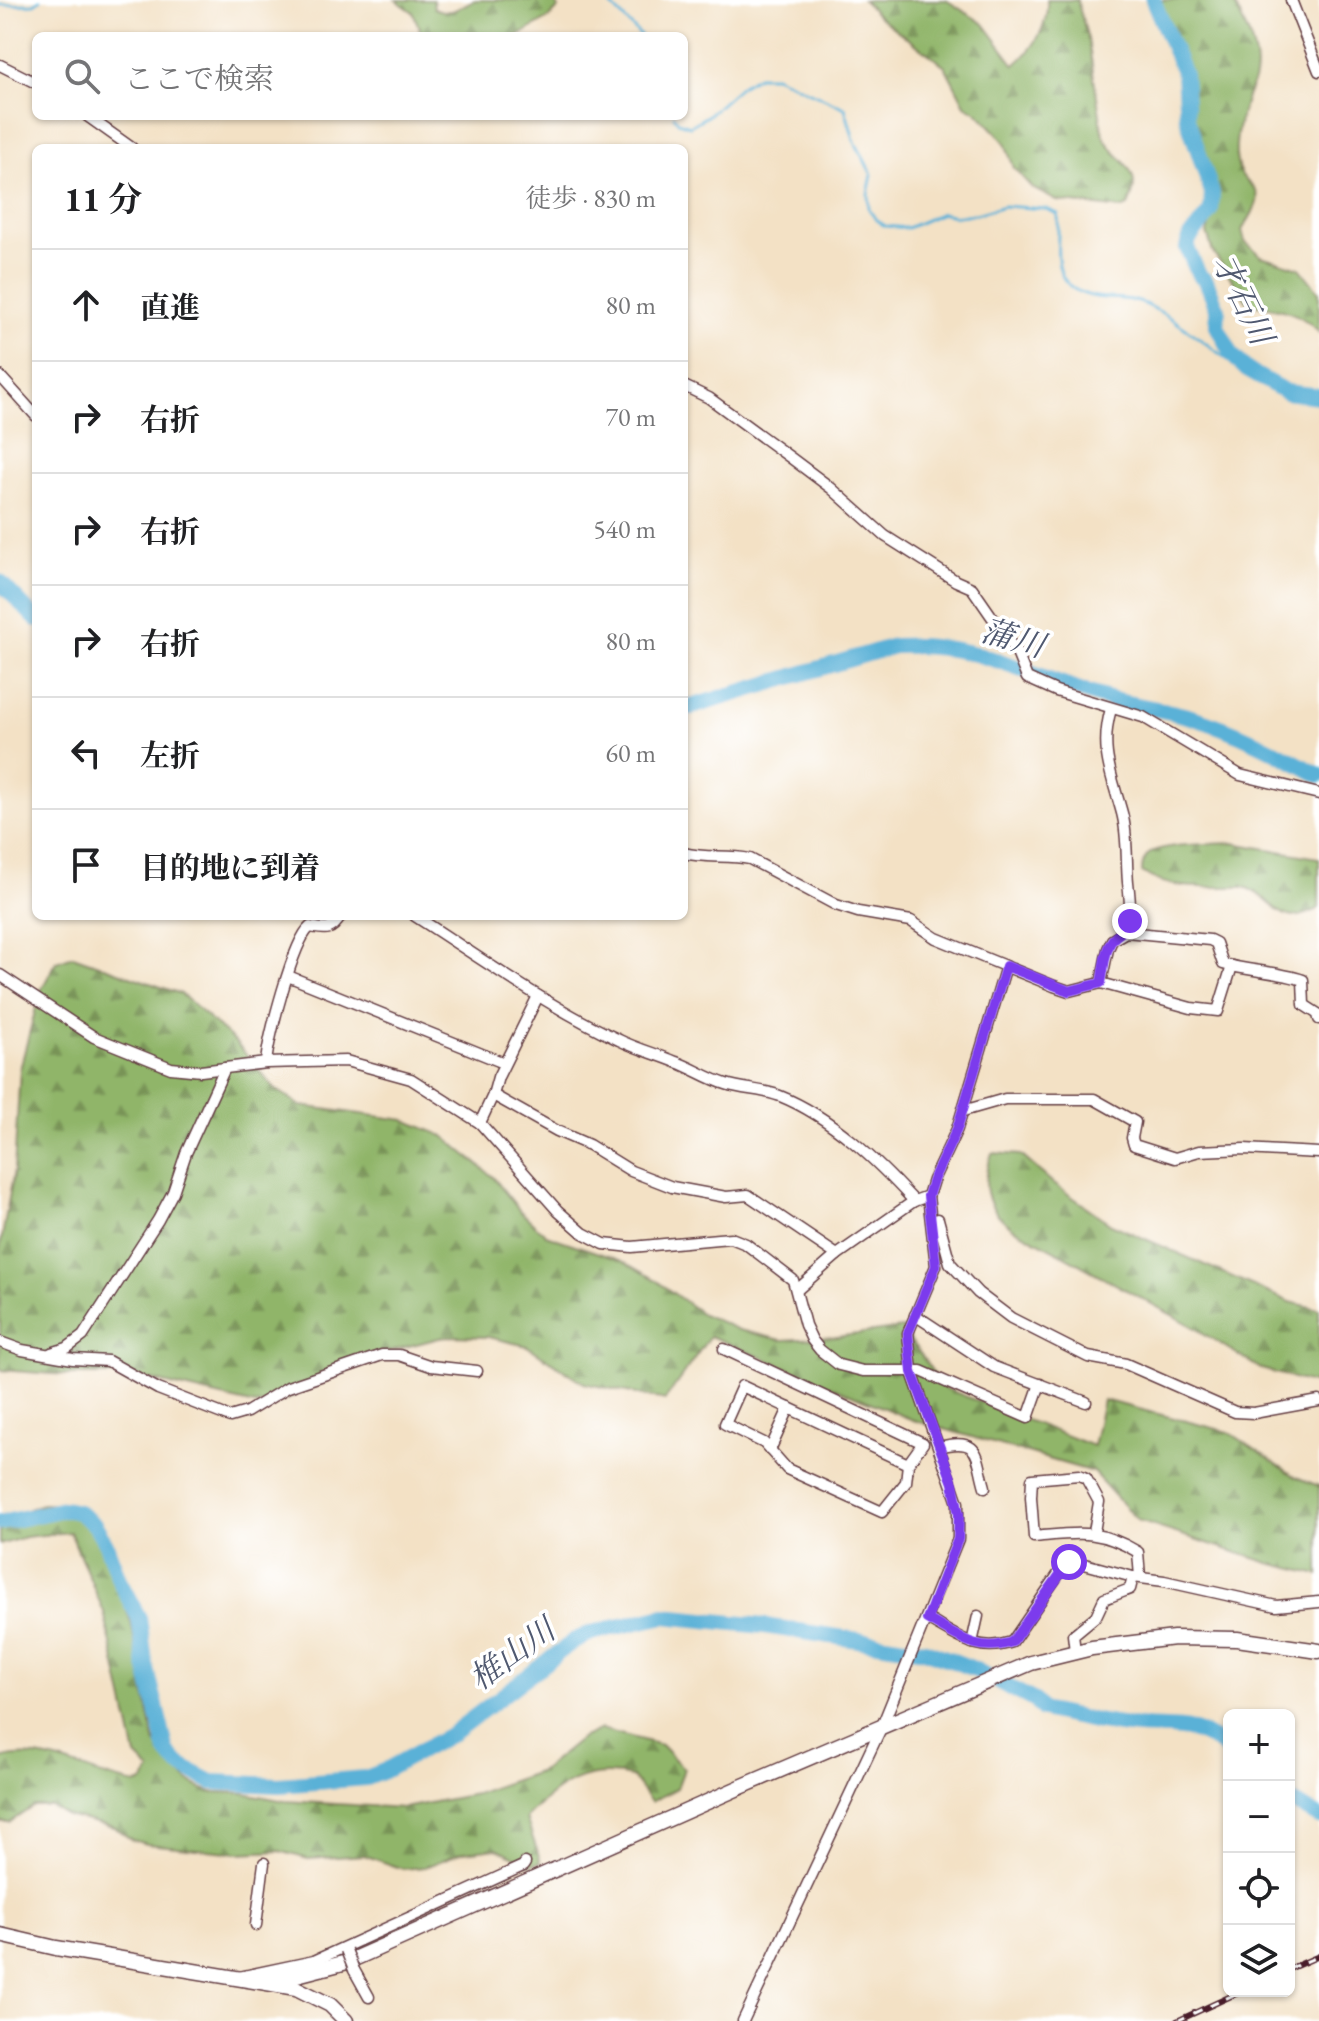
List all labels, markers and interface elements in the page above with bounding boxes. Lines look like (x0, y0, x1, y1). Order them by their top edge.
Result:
search box (32, 32, 688, 120)
icon: search (60, 54, 104, 98)
text: ここで検索 (124, 59, 274, 98)
text: 11 分 (64, 177, 142, 221)
text: 徒歩 · 830 m (526, 181, 656, 215)
water label: 才石川 (1203, 247, 1284, 354)
icon: ahead (64, 283, 108, 327)
text: 直進 (140, 288, 200, 327)
text: 80 m (606, 288, 656, 322)
icon: right (64, 395, 108, 439)
text: 右折 (140, 400, 200, 439)
text: 70 m (606, 400, 656, 434)
icon: right (64, 507, 108, 551)
text: 右折 (140, 512, 200, 551)
text: 540 m (593, 512, 656, 546)
water label: 蒲川 (976, 609, 1052, 668)
icon: right (64, 619, 108, 663)
text: 右折 (140, 624, 200, 663)
text: 80 m (606, 624, 656, 658)
icon: left (64, 731, 108, 775)
text: 左折 (140, 736, 200, 775)
text: 60 m (606, 736, 656, 770)
icon: arrive (64, 843, 108, 887)
text: 目的地に到着 (140, 848, 320, 887)
route end (1112, 903, 1148, 939)
route start (1051, 1544, 1087, 1580)
water label: 椎山川 (461, 1607, 566, 1699)
map controls (1223, 1709, 1295, 1997)
button: + (1223, 1709, 1295, 1781)
button: − (1223, 1781, 1295, 1853)
button: locate (1223, 1853, 1295, 1925)
button: layers (1223, 1925, 1295, 1997)

